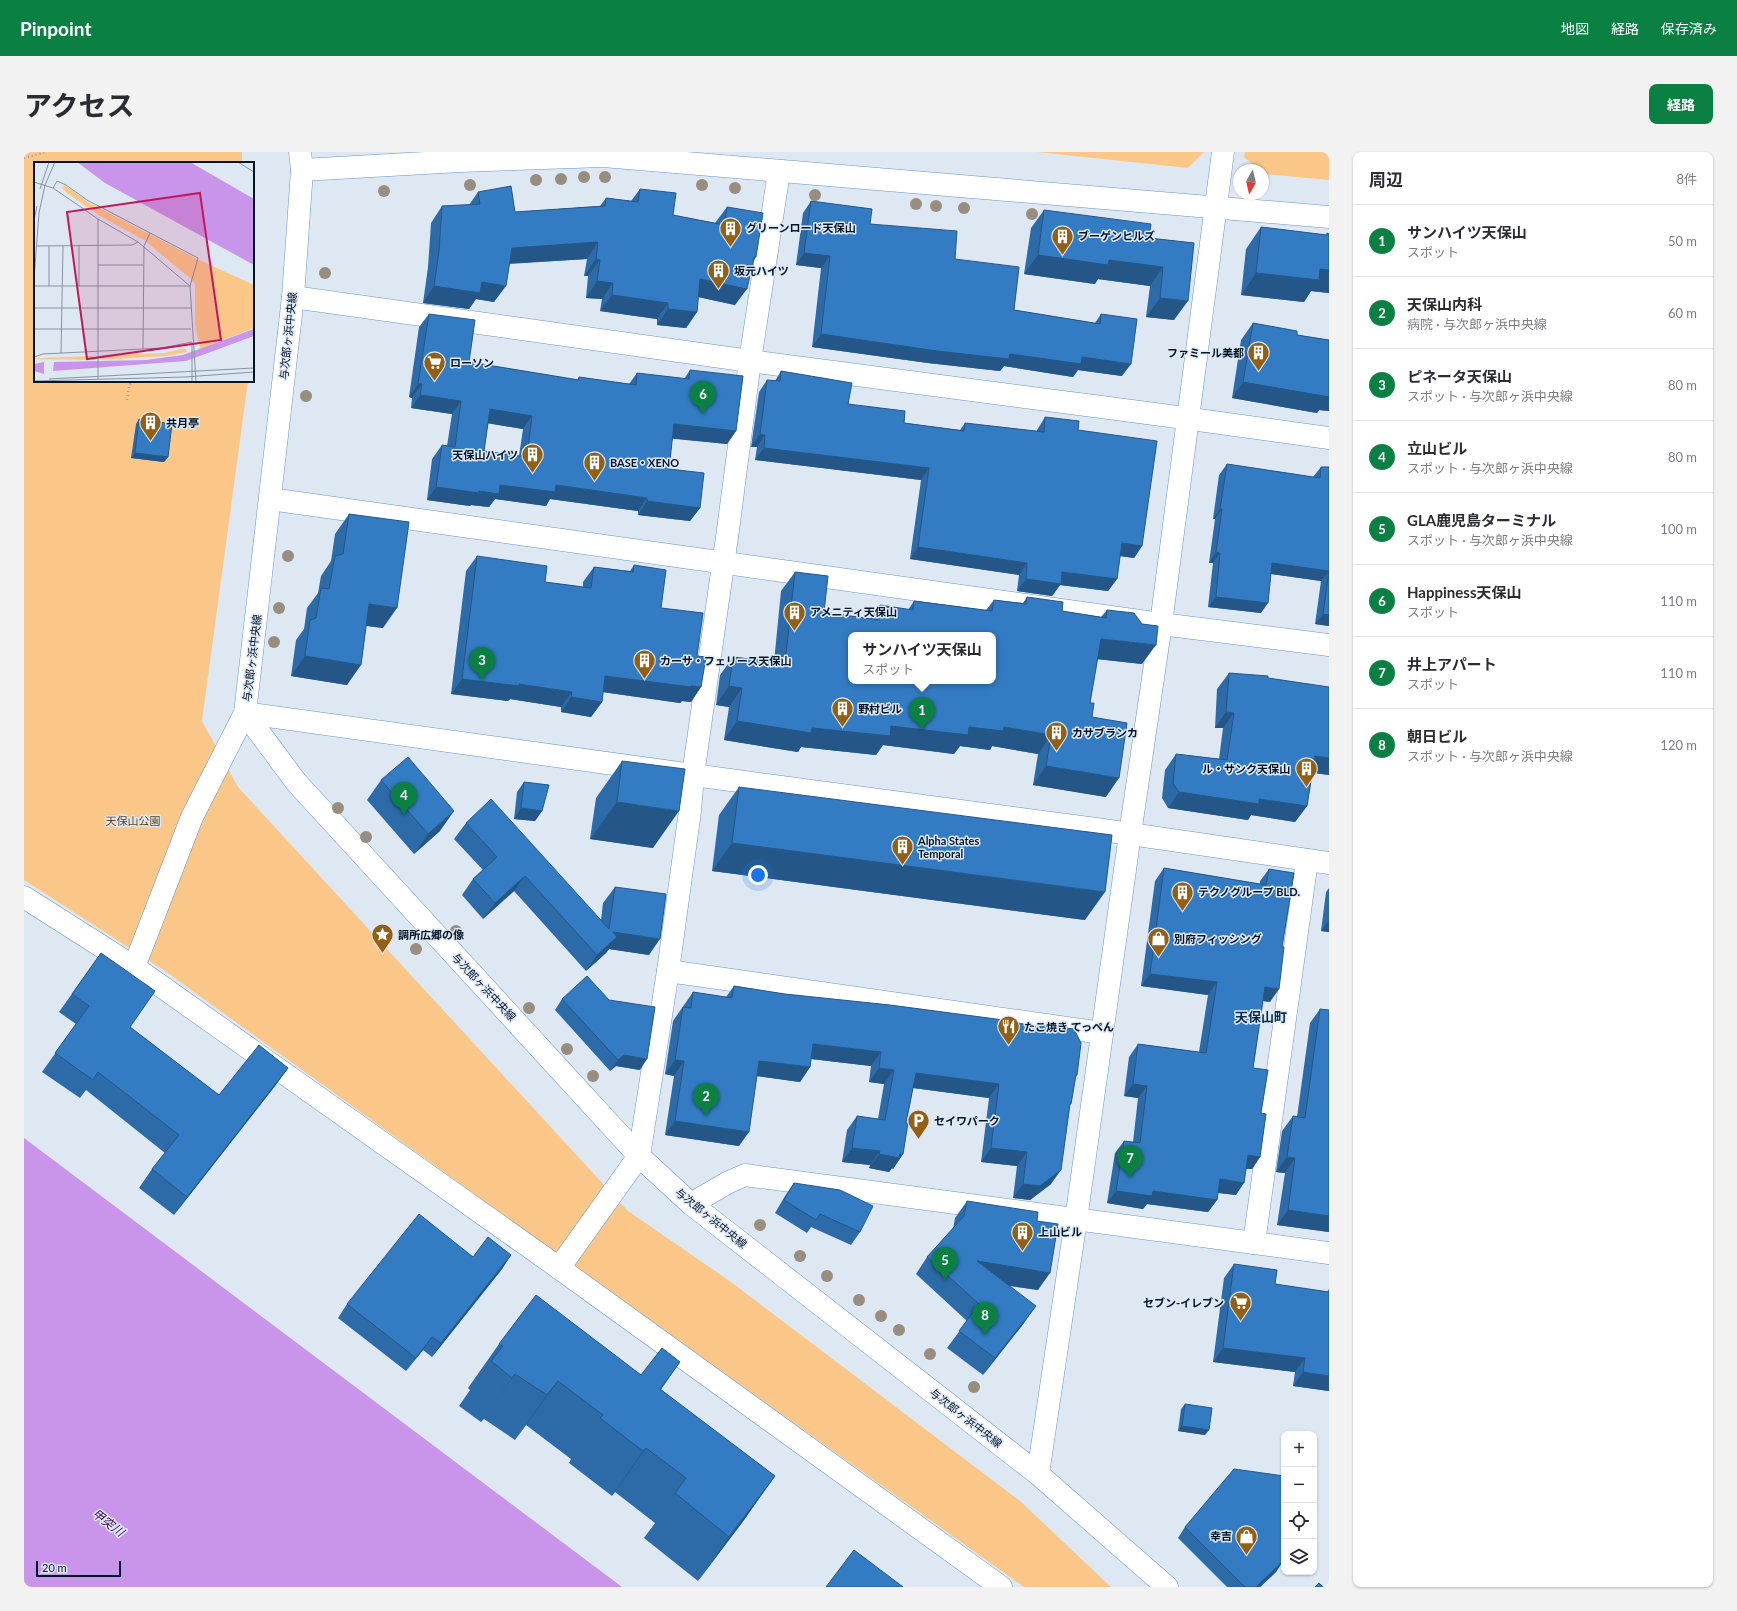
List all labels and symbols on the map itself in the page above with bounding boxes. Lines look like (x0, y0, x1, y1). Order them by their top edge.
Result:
inset map (34, 162, 254, 382)
north arrow (1233, 164, 1269, 200)
building icon: グリーンロード天保山 (717, 215, 743, 248)
place label: グリーンロード天保山 (746, 221, 855, 234)
building icon: ブーゲンヒルズ (1050, 223, 1076, 256)
place label: ブーゲンヒルズ (1078, 229, 1155, 242)
building icon: 坂元ハイツ (705, 258, 731, 291)
place label: 坂元ハイツ (734, 264, 789, 277)
street label: 与次郎ヶ浜中央線 (276, 292, 299, 380)
building icon: ファミール美都 (1246, 340, 1272, 373)
place label: ファミール美都 (1167, 346, 1244, 359)
supermarket icon: ローソン (422, 350, 448, 383)
place label: ローソン (450, 356, 494, 369)
pin: 6 (690, 381, 716, 414)
building icon: 共月亭 (137, 410, 163, 443)
place label: 共月亭 (166, 416, 199, 429)
building icon: 天保山ハイツ (520, 442, 546, 475)
place label: 天保山ハイツ (452, 448, 518, 461)
building icon: BASE・XENO (581, 450, 607, 483)
place label: BASE・XENO (610, 456, 679, 469)
building icon: アメニティ天保山 (781, 599, 807, 632)
place label: アメニティ天保山 (810, 605, 897, 618)
street label: 与次郎ヶ浜中央線 (240, 613, 263, 702)
pin: 3 (469, 647, 495, 680)
building icon: カーサ・フェリース天保山 (631, 648, 657, 681)
place label: カーサ・フェリース天保山 (660, 654, 791, 667)
building icon: 野村ビル (829, 696, 855, 729)
pin: 1 (909, 697, 935, 730)
place label: 野村ビル (858, 702, 902, 715)
building icon: カサブランカ (1044, 720, 1070, 753)
place label: カサブランカ (1072, 726, 1138, 739)
building icon: ル・サンク天保山 (1293, 756, 1319, 789)
place label: ル・サンク天保山 (1202, 762, 1290, 775)
pin: 4 (391, 782, 417, 815)
park label: 天保山公園 (106, 814, 161, 827)
building icon: Alpha States Temporal (889, 834, 915, 867)
place label: Alpha States Temporal (917, 834, 979, 860)
your location (748, 865, 768, 885)
building icon: テクノグループ BLD. (1169, 879, 1195, 912)
place label: テクノグループ BLD. (1198, 885, 1300, 898)
place icon: 調所広郷の像 (369, 922, 395, 955)
shop icon: 別府フィッシング (1146, 926, 1172, 959)
place label: 調所広郷の像 (398, 928, 464, 941)
place label: 別府フィッシング (1174, 932, 1262, 945)
street label: 与次郎ヶ浜中央線 (450, 950, 519, 1023)
district label: 天保山町 (1235, 1009, 1287, 1025)
restaurant icon: たこ焼き てっぺん (996, 1014, 1022, 1047)
place label: たこ焼き てっぺん (1024, 1020, 1114, 1033)
pin: 2 (693, 1083, 719, 1116)
parking icon: セイワパーク (906, 1108, 932, 1141)
place label: セイワパーク (934, 1114, 1000, 1127)
pin: 7 (1117, 1145, 1143, 1178)
street label: 与次郎ヶ浜中央線 (673, 1185, 750, 1250)
building icon: 上山ビル (1009, 1219, 1035, 1252)
place label: 上山ビル (1038, 1225, 1082, 1238)
pin: 5 (932, 1247, 958, 1280)
supermarket icon: セブン-イレブン (1227, 1290, 1253, 1323)
place label: セブン-イレブン (1143, 1296, 1224, 1309)
pin: 8 (972, 1302, 998, 1335)
street label: 与次郎ヶ浜中央線 (928, 1385, 1005, 1450)
water label: 甲突川 (89, 1506, 129, 1541)
shop icon: 幸吉 (1234, 1523, 1260, 1556)
place label: 幸吉 (1210, 1529, 1232, 1542)
scale bar (36, 1559, 121, 1578)

